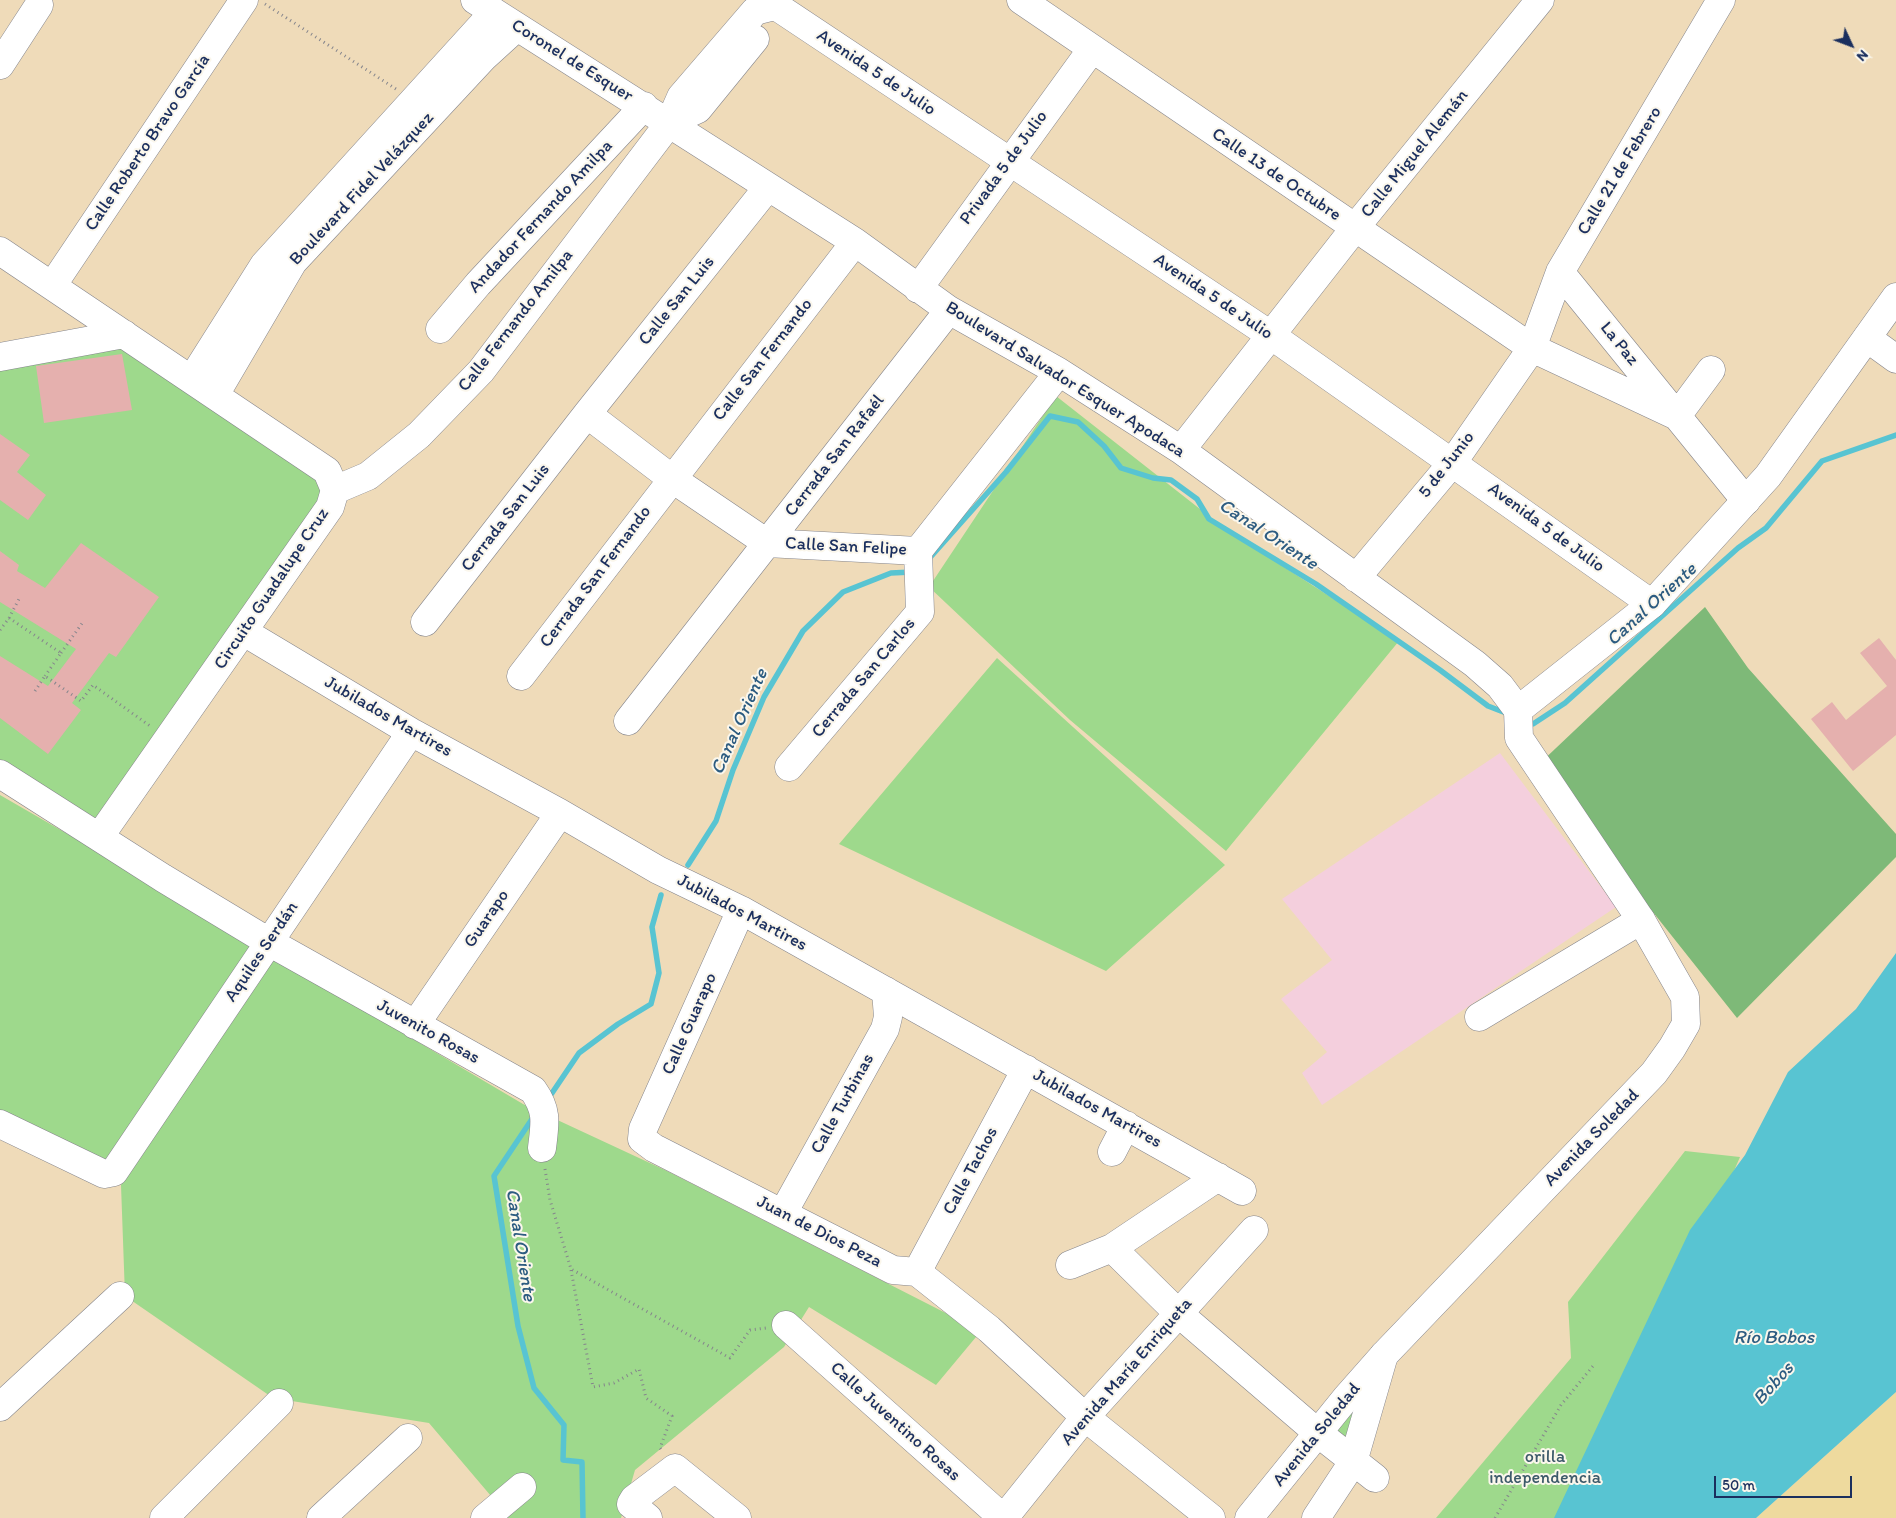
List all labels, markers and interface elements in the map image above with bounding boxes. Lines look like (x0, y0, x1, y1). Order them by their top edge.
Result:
street label: Coronel de Esquer (507, 15, 637, 107)
north arrow (1826, 20, 1876, 70)
street label: Avenida 5 de Julio (812, 25, 940, 121)
text: N (1853, 46, 1872, 65)
street label: Calle Roberto Bravo García (81, 50, 215, 236)
street label: Calle Miguel Alemán (1357, 86, 1473, 222)
street label: Calle 21 de Febrero (1573, 103, 1667, 239)
street label: Privada 5 de Julio (955, 107, 1053, 229)
street label: Boulevard Fidel Velázquez (285, 108, 439, 270)
street label: Calle 13 de Octubre (1207, 124, 1345, 226)
street label: Andador Fernando Amilpa (464, 136, 618, 298)
street label: Calle Fernando Amilpa (454, 246, 578, 396)
street label: Avenida 5 de Julio (1149, 249, 1277, 345)
street label: Calle San Luis (634, 252, 720, 350)
street label: Calle San Fernando (708, 294, 818, 426)
street label: Boulevard Salvador Esquer Apodaca (941, 297, 1189, 463)
street label: La Paz (1595, 318, 1643, 370)
street label: Cerrada San Rafaél (781, 391, 889, 521)
street label: 5 de Junio (1414, 427, 1480, 503)
street label: Cerrada San Luis (457, 460, 555, 576)
street label: Avenida 5 de Julio (1483, 478, 1609, 578)
water label: Canal Oriente (1214, 495, 1322, 575)
street label: Cerrada San Fernando (536, 502, 656, 652)
street label: Circuito Guadalupe Cruz (210, 504, 334, 674)
street label: Calle San Felipe (785, 533, 907, 561)
water label: Canal Oriente (1602, 559, 1702, 651)
street label: Cerrada San Carlos (807, 613, 921, 743)
water label: Canal Oriente (707, 666, 773, 778)
street label: Jubilados Martires (320, 672, 456, 762)
street label: Jubilados Martires (673, 870, 811, 956)
street label: Guarapo (460, 886, 514, 952)
street label: Aquiles Serdán (221, 898, 303, 1006)
street label: Calle Guarapo (658, 970, 722, 1078)
street label: Juvenito Rosas (373, 995, 483, 1069)
street label: Calle Turbinas (807, 1050, 879, 1158)
street label: Jubilados Martires (1029, 1065, 1165, 1153)
street label: Avenida Soledad (1540, 1085, 1644, 1191)
street label: Calle Tachos (939, 1123, 1003, 1219)
water label: Canal Oriente (500, 1187, 540, 1303)
street label: Juan de Dios Peza (753, 1191, 885, 1273)
street label: Avenida María Enriqueta (1057, 1294, 1197, 1450)
water label: Río Bobos (1734, 1327, 1814, 1349)
street label: Calle Juventino Rosas (825, 1358, 965, 1486)
water label: Bobos (1749, 1358, 1799, 1410)
street label: Avenida Soledad (1269, 1379, 1365, 1491)
park label: orilla independencia (1489, 1446, 1601, 1488)
scale bar (1716, 1466, 1854, 1498)
text: 50 m (1722, 1476, 1755, 1494)

